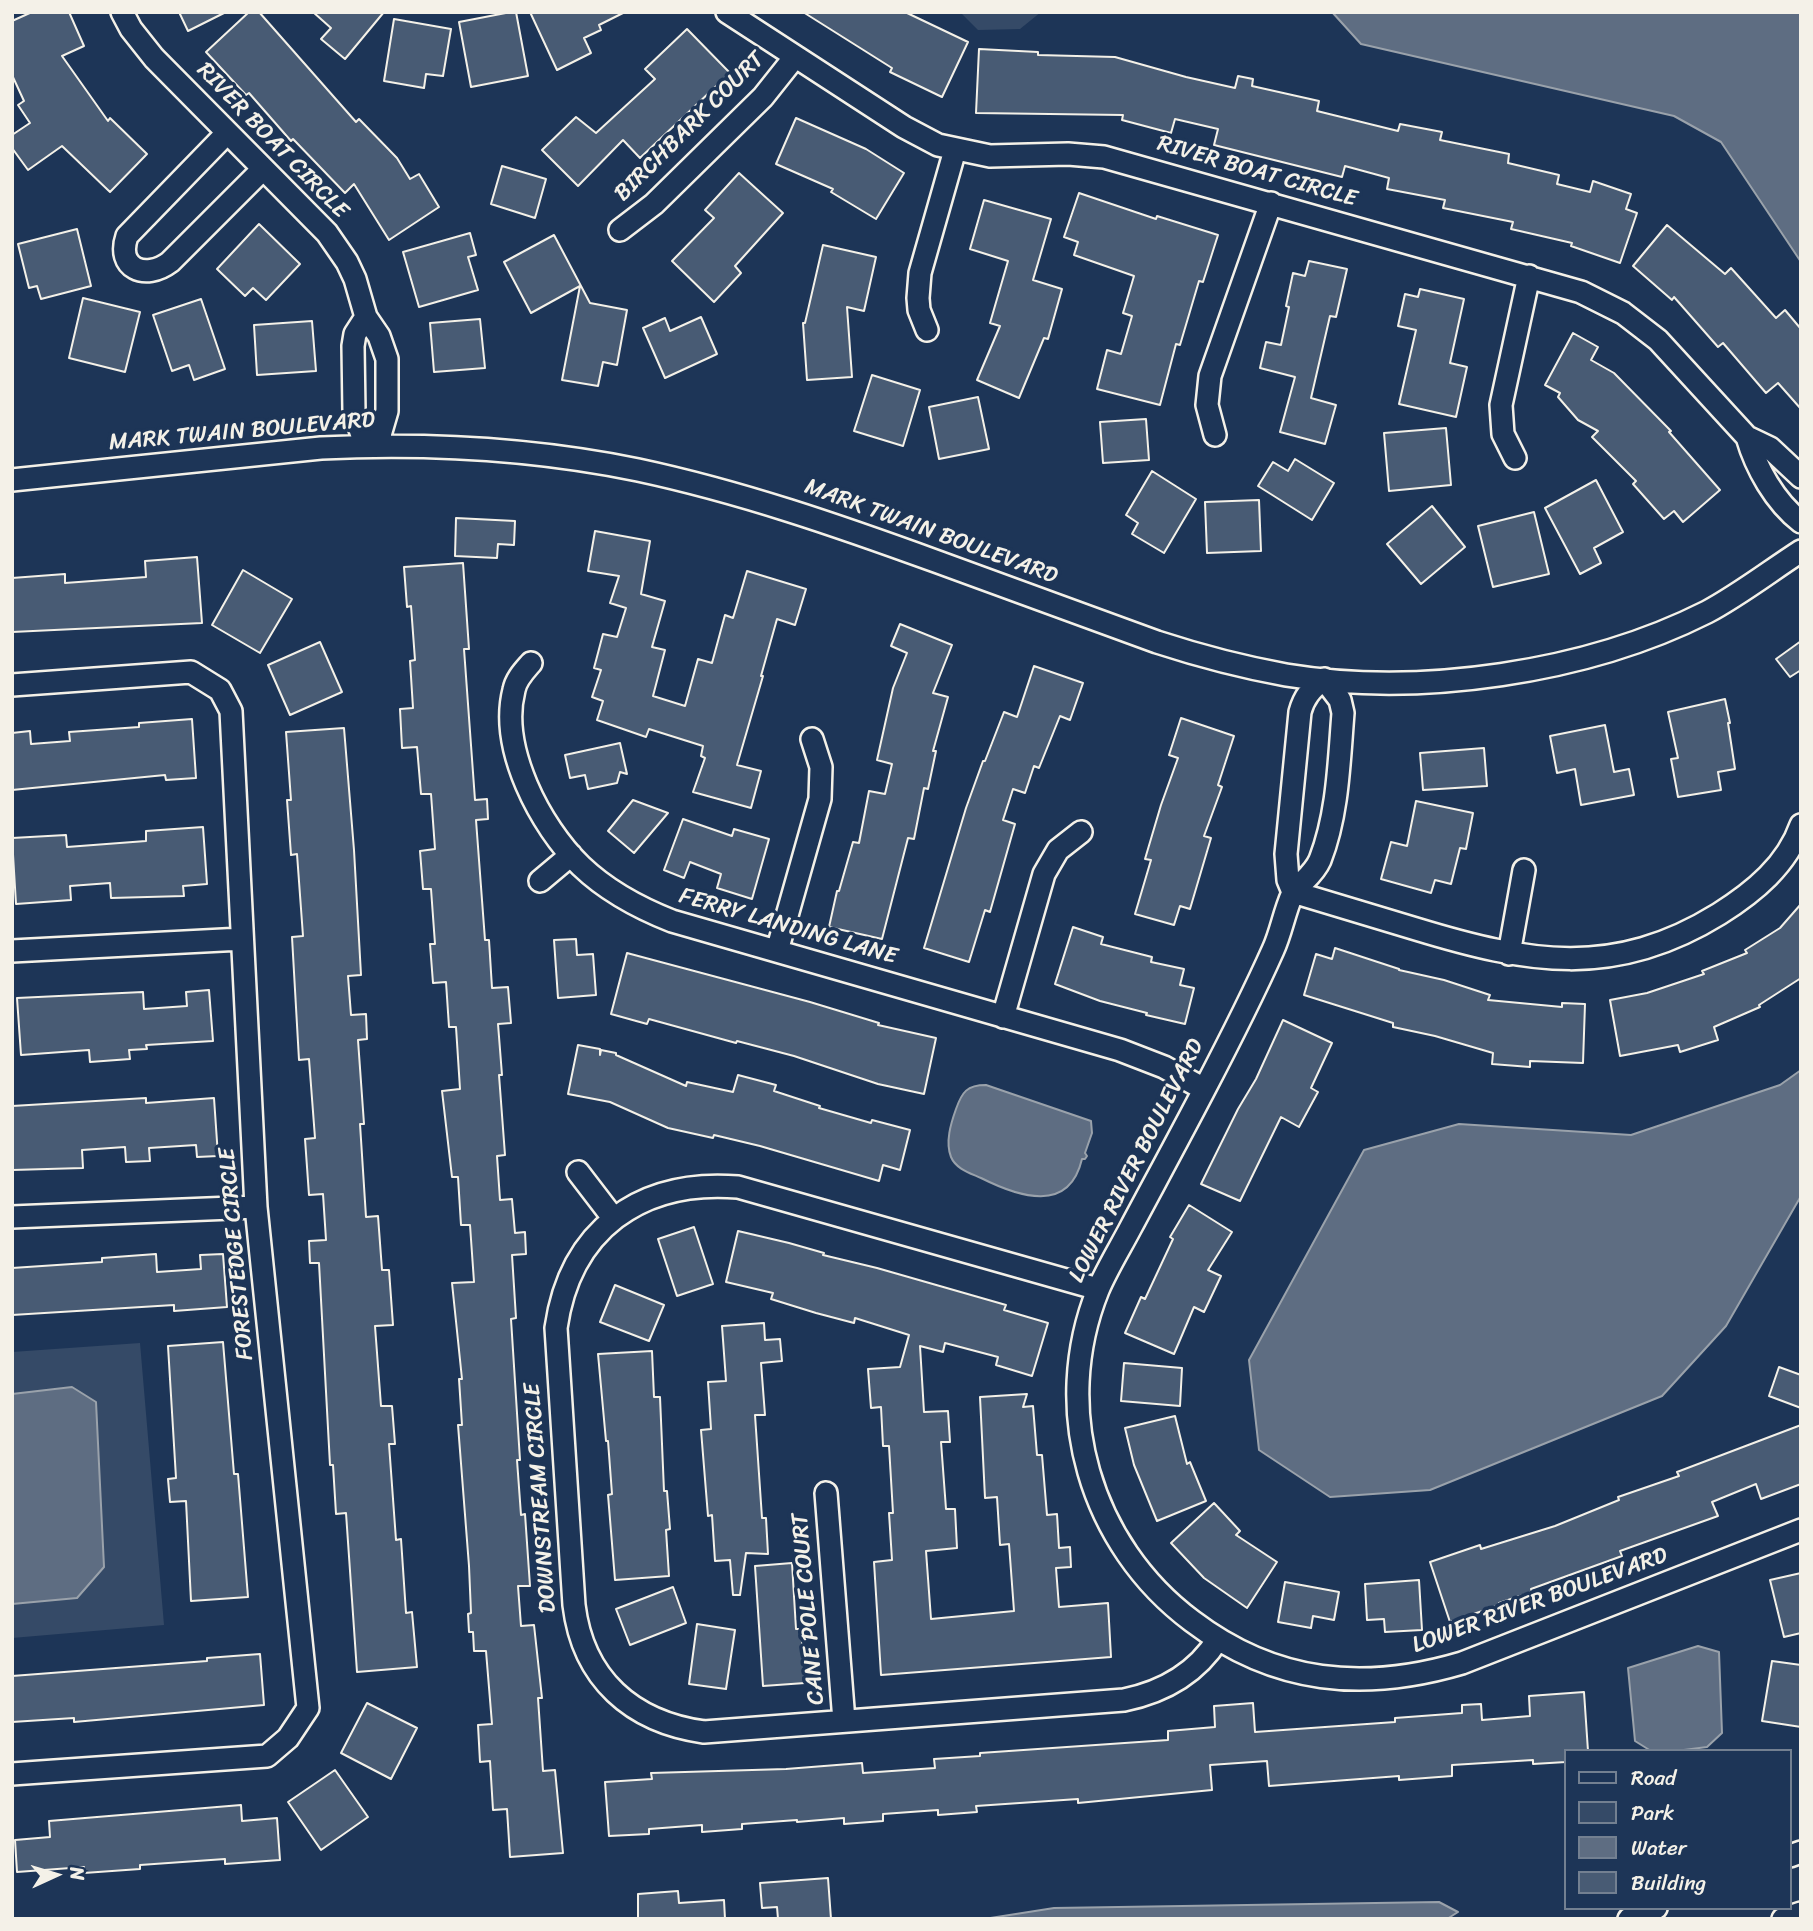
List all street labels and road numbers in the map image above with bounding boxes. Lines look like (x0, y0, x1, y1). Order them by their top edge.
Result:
street label: BIRCHBARK COURT (609, 46, 771, 208)
street label: RIVER BOAT CIRCLE (190, 57, 354, 225)
street label: RIVER BOAT CIRCLE (1154, 130, 1360, 214)
street label: MARK TWAIN BOULEVARD (108, 407, 376, 457)
street label: MARK TWAIN BOULEVARD (801, 473, 1061, 591)
street label: FERRY LANDING LANE (676, 883, 900, 971)
street label: LOWER RIVER BOULEVARD (1064, 1035, 1210, 1287)
street label: FORESTEDGE CIRCLE (214, 1147, 260, 1361)
street label: DOWNSTREAM CIRCLE (519, 1382, 563, 1614)
street label: CANE POLE COURT (787, 1512, 831, 1706)
street label: LOWER RIVER BOULEVARD (1409, 1542, 1671, 1660)

